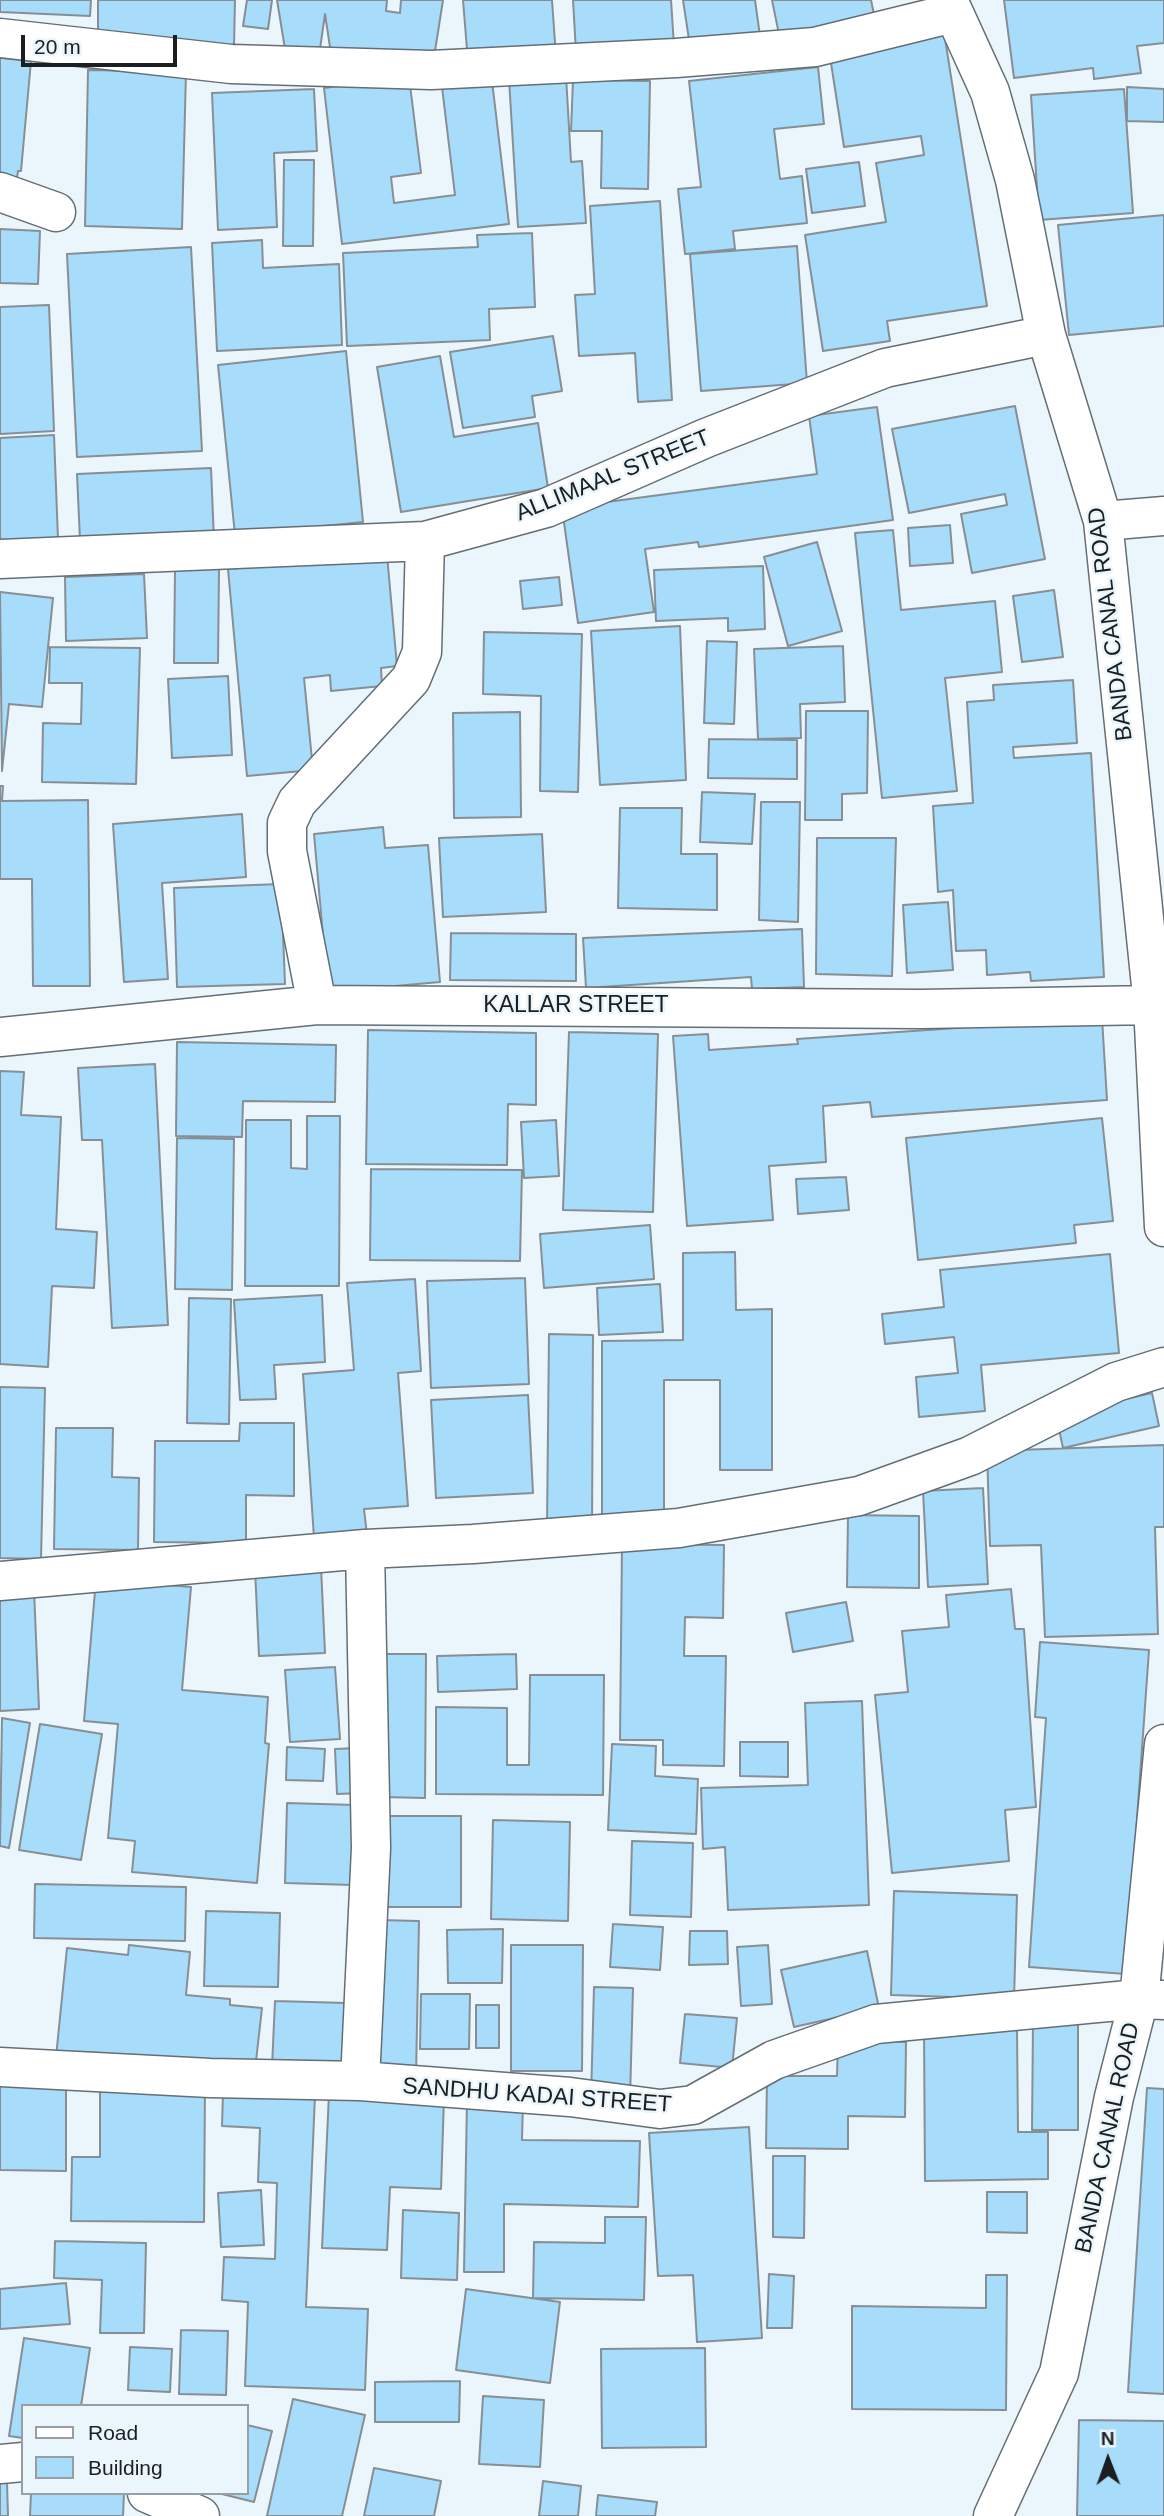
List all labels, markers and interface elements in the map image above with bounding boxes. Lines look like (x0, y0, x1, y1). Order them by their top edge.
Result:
scale bar (24, 21, 180, 65)
text: 20 m (34, 35, 81, 58)
street label: ALLIMAAL STREET (512, 424, 714, 528)
street label: BANDA CANAL ROAD (1083, 506, 1139, 742)
street label: KALLAR STREET (483, 992, 669, 1020)
street label: BANDA CANAL ROAD (1070, 2020, 1146, 2256)
street label: SANDHU KADAI STREET (402, 2073, 672, 2119)
legend (21, 2404, 248, 2495)
text: Road (88, 2421, 138, 2444)
north arrow (1073, 2425, 1143, 2495)
text: N (1101, 2428, 1115, 2449)
text: Building (88, 2456, 163, 2479)

